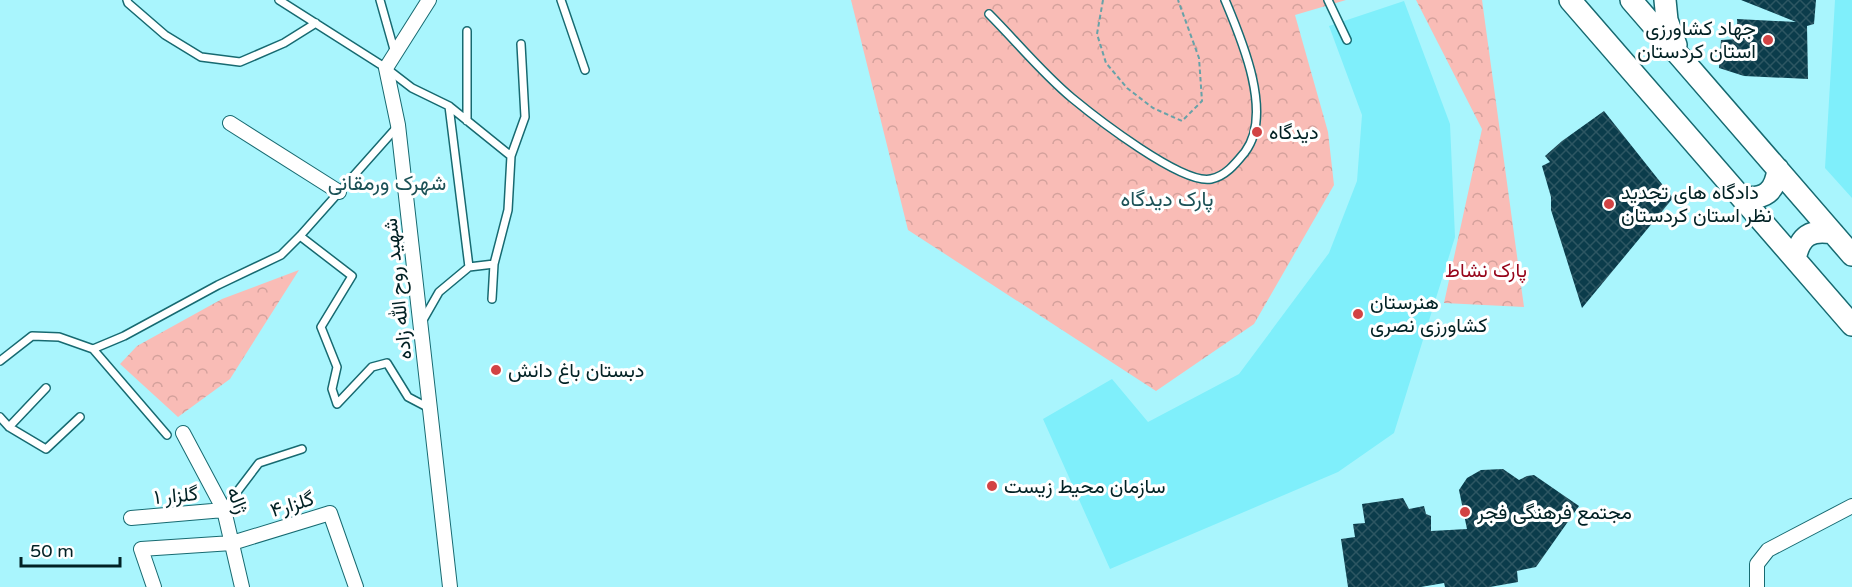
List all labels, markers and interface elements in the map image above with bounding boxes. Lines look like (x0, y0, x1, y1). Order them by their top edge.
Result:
place label: جهاد کشاورزی استان کردستان (1637, 17, 1756, 64)
marker: جهاد کشاورزی استان کردستان (1761, 33, 1775, 47)
place label: دیدگاه (1269, 121, 1319, 145)
marker: دیدگاه (1250, 125, 1264, 139)
district label: شهرک ورمقانی (328, 171, 446, 196)
place label: دادگاه های تجدید نظر استان کردستان (1621, 181, 1772, 228)
district label: پارک دیدگاه (1120, 187, 1214, 213)
marker: دادگاه های تجدید نظر استان کردستان (1602, 197, 1616, 211)
street label: شهید روح الله زاده (378, 217, 418, 361)
park label: پارک نشاط (1445, 259, 1527, 284)
place label: هنرستان کشاورزی نصری (1370, 291, 1487, 338)
marker: هنرستان کشاورزی نصری (1351, 307, 1365, 321)
place label: دبستان باغ دانش (508, 359, 644, 384)
marker: دبستان باغ دانش (489, 363, 503, 377)
place label: سازمان محیط زیست (1004, 475, 1166, 499)
marker: سازمان محیط زیست (985, 479, 999, 493)
street label: گلزار ۱ (153, 482, 199, 510)
street label: ژاله (221, 483, 253, 517)
street label: گلزار۴ (267, 487, 317, 523)
place label: مجتمع فرهنگی فجر (1476, 501, 1632, 526)
marker: مجتمع فرهنگی فجر (1458, 505, 1472, 519)
scale bar (21, 530, 120, 568)
text: 50 m (30, 540, 74, 562)

